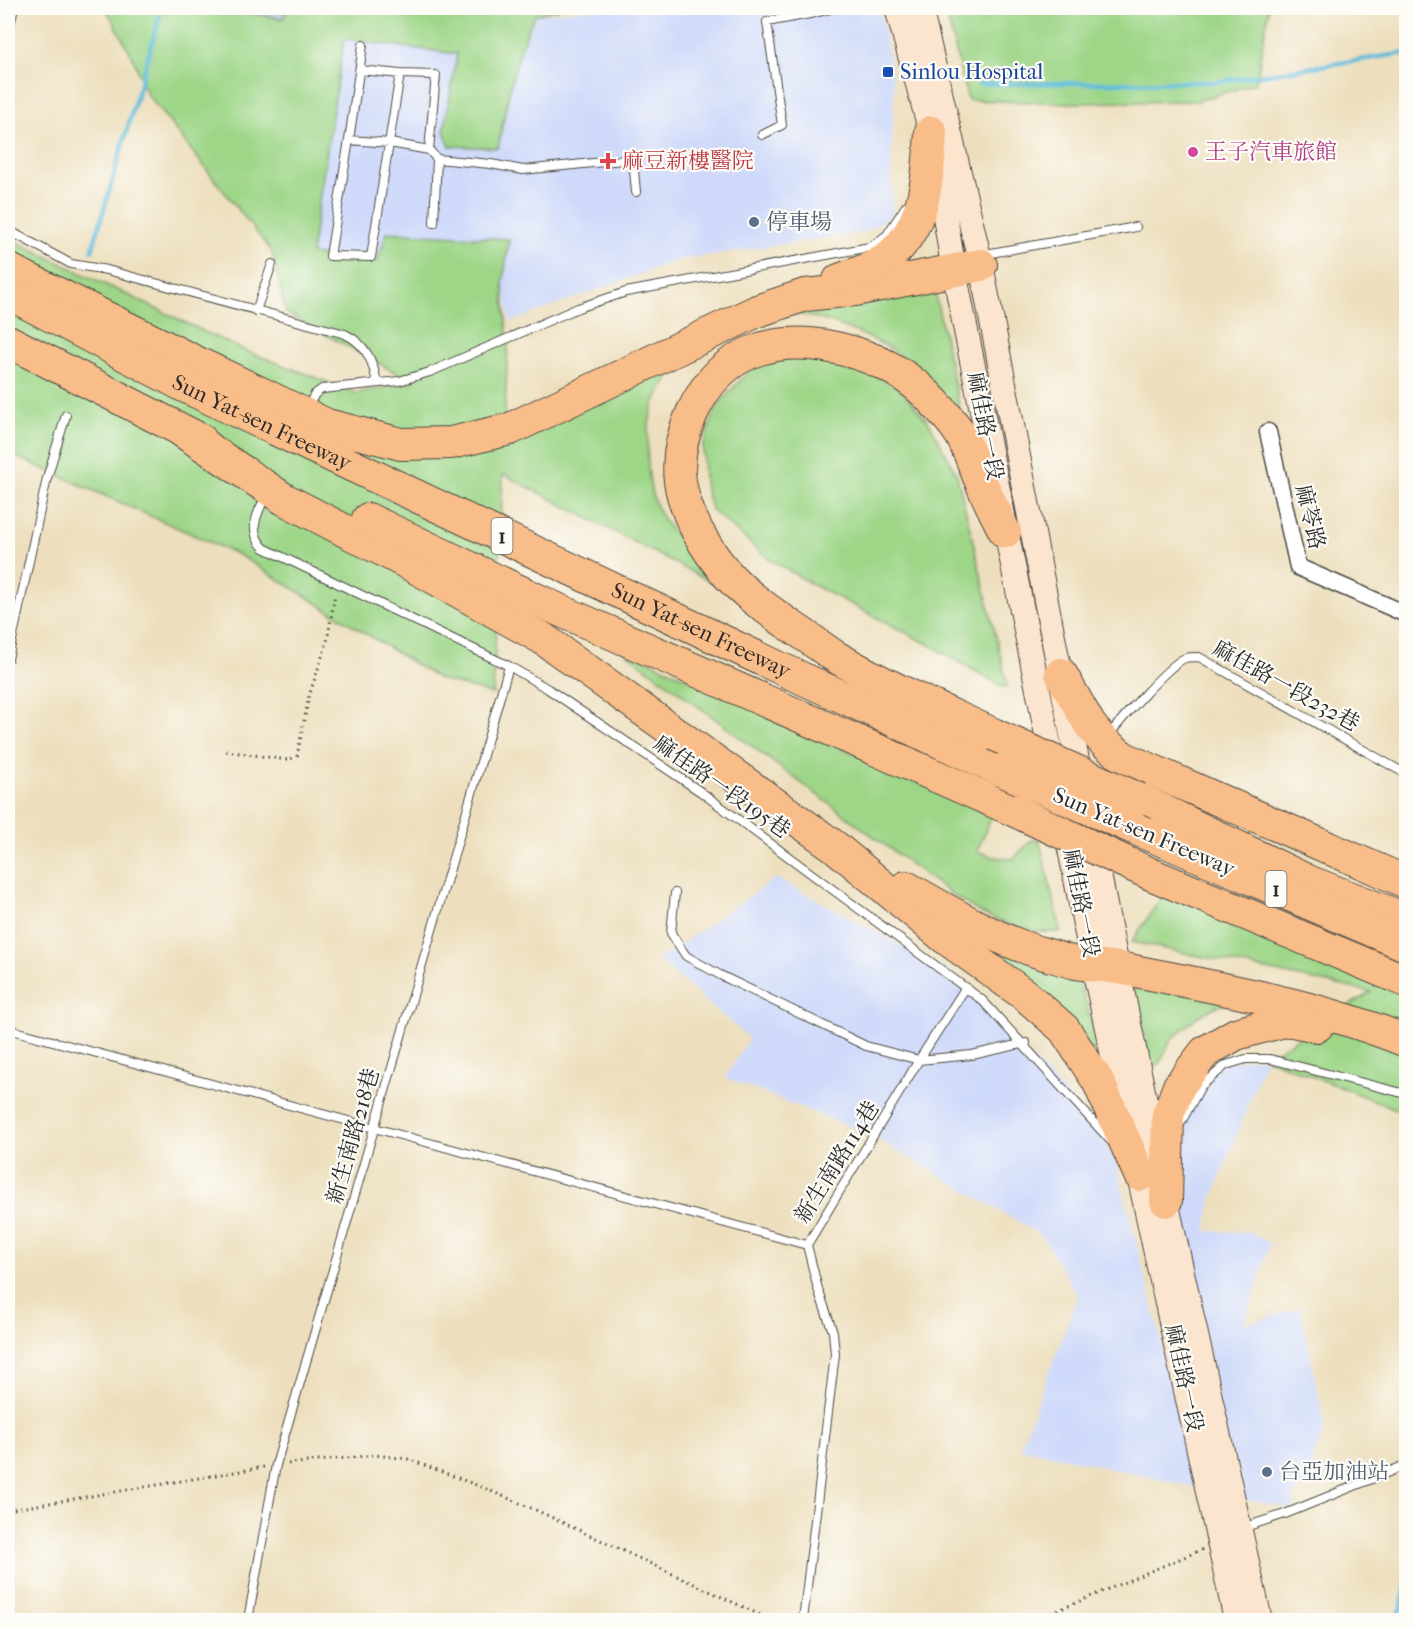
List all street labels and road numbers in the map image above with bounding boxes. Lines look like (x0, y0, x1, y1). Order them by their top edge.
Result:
street label: Sun Yat-sen Freeway (168, 369, 357, 477)
street label: 麻佳路一段 (962, 370, 1008, 482)
street label: 麻苓路 (1290, 482, 1330, 552)
road number: 1 (492, 518, 512, 554)
street label: Sun Yat-sen Freeway (607, 577, 796, 685)
street label: 麻佳路一段232巷 (1208, 635, 1364, 737)
street label: 麻佳路一段195巷 (649, 730, 795, 844)
street label: Sun Yat-sen Freeway (1049, 782, 1240, 883)
street label: 麻佳路一段 (1058, 847, 1104, 959)
road number: 1 (1266, 871, 1286, 907)
street label: 新生南路218巷 (321, 1065, 385, 1207)
street label: 新生南路114巷 (789, 1096, 885, 1228)
street label: 麻佳路一段 (1160, 1321, 1208, 1435)

